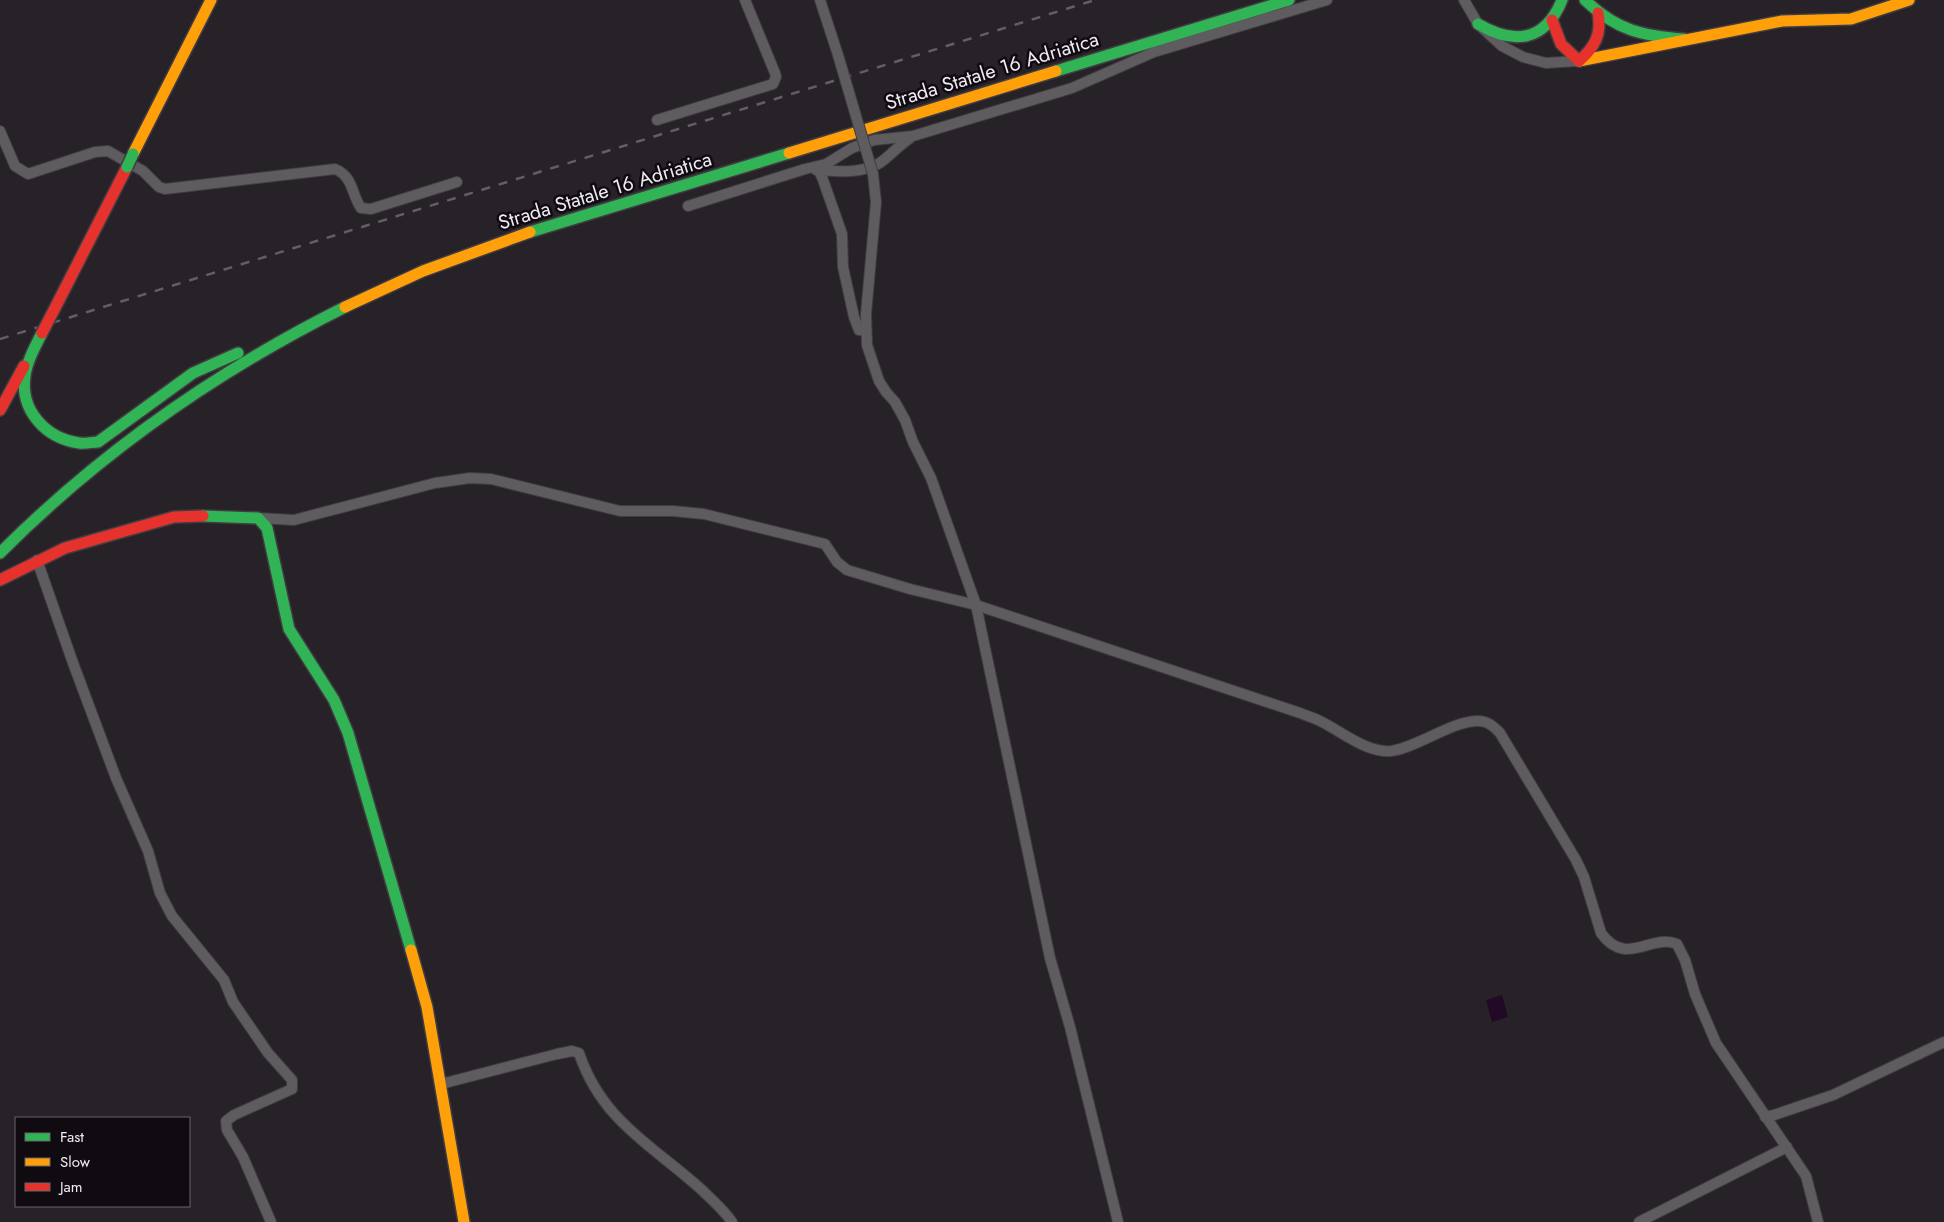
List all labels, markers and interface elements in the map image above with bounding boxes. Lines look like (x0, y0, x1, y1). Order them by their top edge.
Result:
street label: Strada Statale 16 Adriatica (882, 25, 1102, 117)
street label: Strada Statale 16 Adriatica (495, 145, 715, 237)
legend (15, 1117, 190, 1207)
text: Fast (60, 1126, 84, 1148)
text: Slow (60, 1151, 91, 1173)
text: Jam (58, 1176, 83, 1198)

